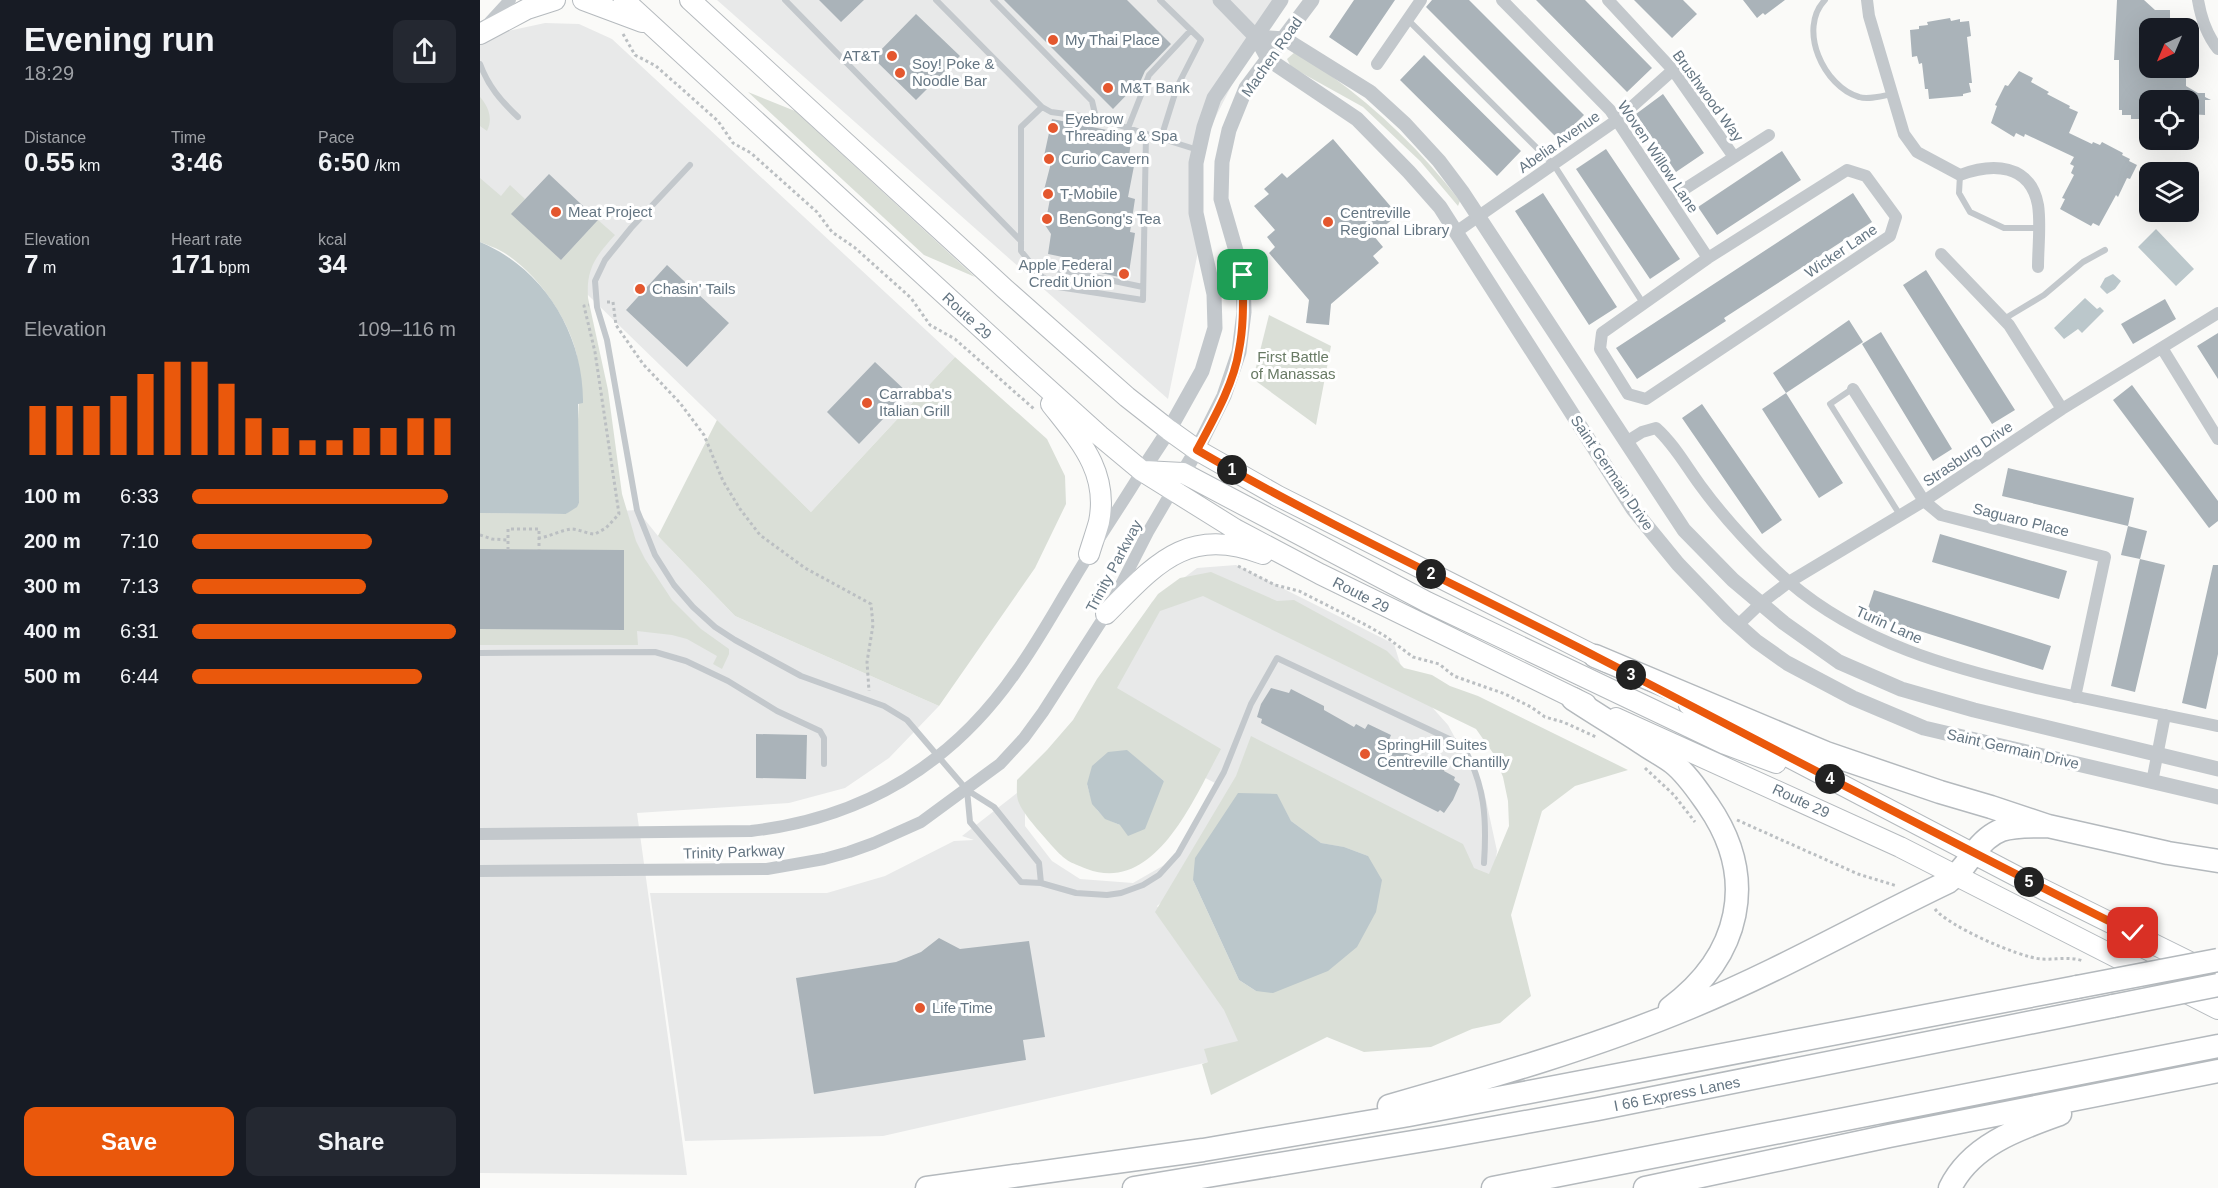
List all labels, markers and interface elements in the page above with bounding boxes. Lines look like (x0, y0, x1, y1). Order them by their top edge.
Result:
street label: Machen Road (1238, 14, 1305, 100)
north arrow (2139, 18, 2199, 78)
map controls (2139, 18, 2199, 222)
button: share (393, 20, 456, 83)
text: Evening run (24, 21, 215, 58)
place label: My Thai Place (1065, 31, 1160, 48)
marker: My Thai Place (1046, 33, 1060, 47)
place label: AT&T (843, 47, 880, 64)
street label: Brushwood Way (1670, 47, 1748, 145)
marker: AT&T (885, 49, 899, 63)
place label: Soy! Poke & Noodle Bar (912, 55, 995, 89)
text: 18:29 (24, 62, 74, 84)
marker: Soy! Poke & Noodle Bar (893, 66, 907, 80)
place label: M&T Bank (1120, 79, 1190, 96)
marker: M&T Bank (1101, 81, 1115, 95)
button: locate (2139, 90, 2199, 150)
street label: Woven Willow Lane (1615, 97, 1702, 216)
street label: Abelia Avenue (1515, 107, 1603, 176)
place label: Eyebrow Threading & Spa (1065, 110, 1178, 144)
marker: Eyebrow Threading & Spa (1046, 121, 1060, 135)
text: Distance (24, 129, 86, 146)
text: Time (171, 129, 206, 146)
text: Pace (318, 129, 354, 146)
text: 0.55 (24, 147, 75, 177)
text: 3:46 (171, 147, 223, 177)
text: 6:50 (318, 147, 370, 177)
place label: Curio Cavern (1061, 150, 1149, 167)
marker: Curio Cavern (1042, 152, 1056, 166)
text: km (75, 157, 100, 174)
text: /km (370, 157, 400, 174)
button: layers (2139, 162, 2199, 222)
place label: T-Mobile (1060, 185, 1118, 202)
marker: T-Mobile (1041, 187, 1055, 201)
place label: Meat Project (568, 203, 653, 220)
place label: Centreville Regional Library (1340, 204, 1450, 238)
marker: Meat Project (549, 205, 563, 219)
place label: BenGong's Tea (1059, 210, 1161, 227)
marker: BenGong's Tea (1040, 212, 1054, 226)
marker: Centreville Regional Library (1321, 215, 1335, 229)
street label: Wicker Lane (1801, 220, 1880, 281)
text: Elevation (24, 231, 90, 248)
text: Heart rate (171, 231, 242, 248)
text: kcal (318, 231, 346, 248)
text: 7 (24, 249, 38, 279)
text: 171 (171, 249, 214, 279)
text: 34 (318, 249, 347, 279)
pin (1217, 249, 1268, 300)
place label: Apple Federal Credit Union (1019, 256, 1112, 290)
icon: arrive (1226, 258, 1259, 291)
text: m (38, 259, 56, 276)
text: bpm (214, 259, 250, 276)
marker: Apple Federal Credit Union (1117, 267, 1131, 281)
place label: Chasin' Tails (652, 280, 735, 297)
marker: Chasin' Tails (633, 282, 647, 296)
street label: Route 29 (939, 289, 995, 343)
text: Elevation (24, 318, 106, 340)
text: 109–116 m (357, 318, 456, 340)
park label: First Battle of Manassas (1250, 348, 1336, 382)
place label: Carrabba's Italian Grill (879, 385, 952, 419)
marker: Carrabba's Italian Grill (860, 396, 874, 410)
street label: Saint Germain Drive (1568, 412, 1657, 533)
street label: Strasburg Drive (1920, 417, 2016, 490)
pin: 1 (1217, 455, 1247, 485)
text: 1 (1228, 461, 1236, 478)
text: 100 m (24, 485, 81, 507)
text: 6:33 (120, 485, 159, 507)
street label: Saguaro Place (1971, 499, 2071, 540)
street label: Trinity Parkway (1082, 516, 1145, 615)
text: 200 m (24, 530, 81, 552)
text: 7:10 (120, 530, 159, 552)
pin: 2 (1416, 559, 1446, 589)
text: 2 (1427, 565, 1435, 582)
street label: Route 29 (1330, 573, 1392, 616)
text: 300 m (24, 575, 81, 597)
text: 7:13 (120, 575, 159, 597)
street label: Turin Lane (1853, 602, 1925, 647)
text: 400 m (24, 620, 81, 642)
text: 6:31 (120, 620, 159, 642)
pin: 3 (1616, 660, 1646, 690)
text: 500 m (24, 665, 81, 687)
text: 6:44 (120, 665, 159, 687)
text: 3 (1627, 666, 1635, 683)
street label: Saint Germain Drive (1945, 725, 2081, 772)
place label: SpringHill Suites Centreville Chantilly (1377, 736, 1510, 770)
marker: SpringHill Suites Centreville Chantilly (1358, 747, 1372, 761)
pin: 4 (1815, 764, 1845, 794)
text: 4 (1826, 770, 1834, 787)
street label: Route 29 (1770, 780, 1832, 821)
street label: Trinity Parkway (683, 841, 786, 862)
pin: 5 (2014, 867, 2044, 897)
text: 5 (2025, 873, 2033, 890)
pin (2107, 907, 2158, 958)
icon: check (2116, 916, 2149, 949)
place label: Life Time (932, 999, 993, 1016)
marker: Life Time (913, 1001, 927, 1015)
street label: I 66 Express Lanes (1612, 1073, 1742, 1114)
button: Save (24, 1107, 234, 1176)
button: Share (246, 1107, 456, 1176)

